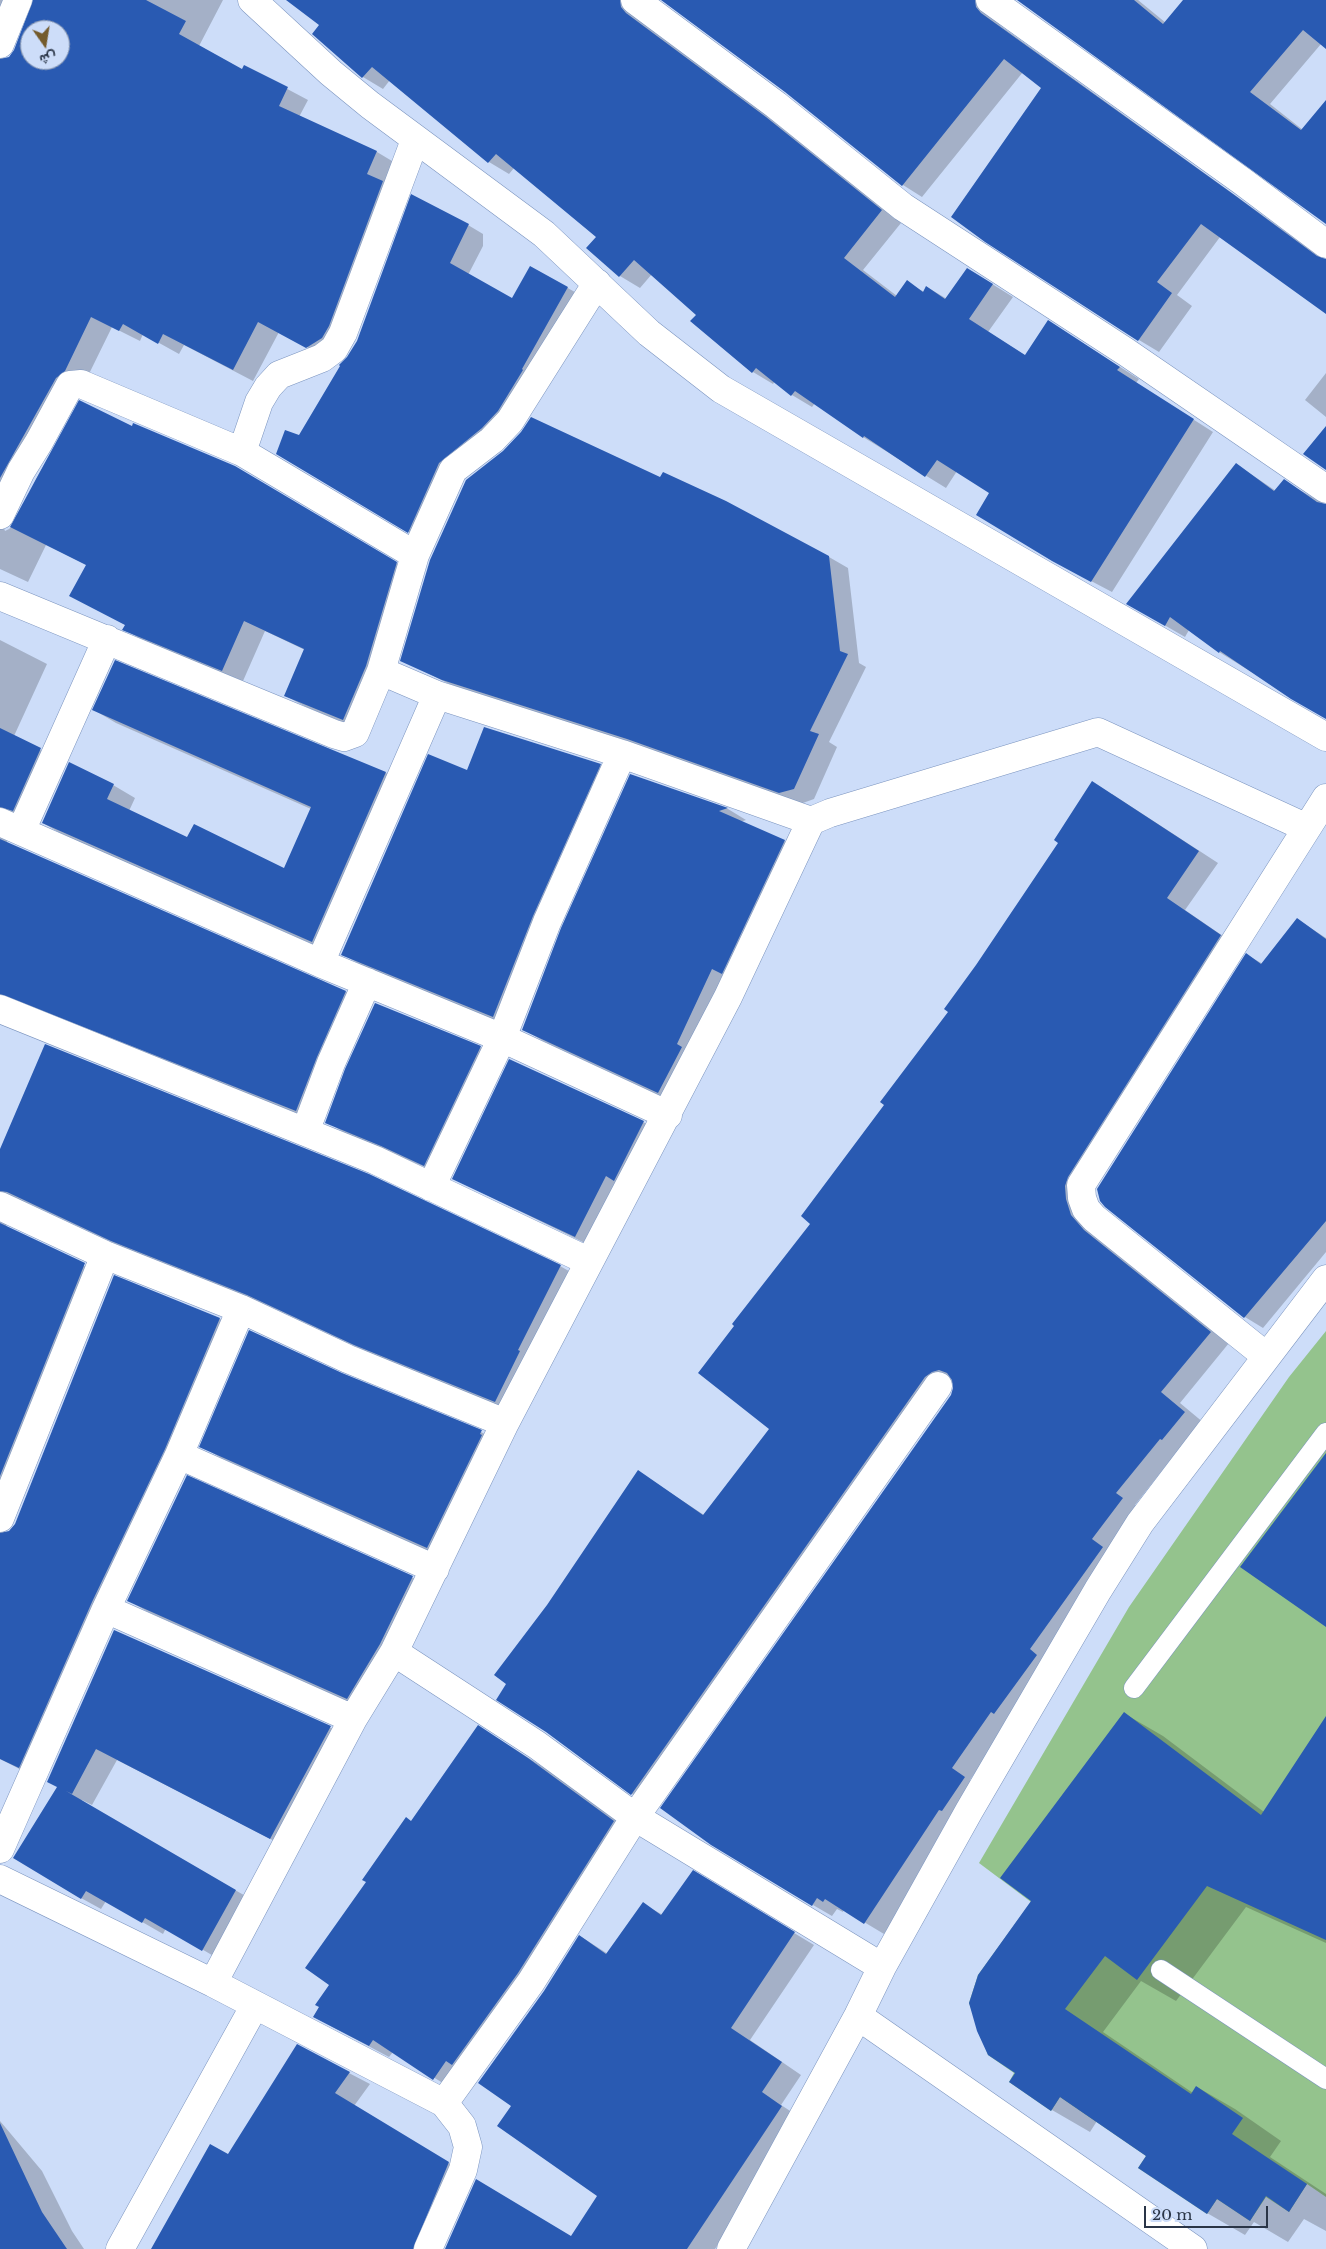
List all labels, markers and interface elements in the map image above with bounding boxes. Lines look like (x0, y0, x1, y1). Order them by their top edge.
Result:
north arrow (20, 20, 70, 70)
text: ش (38, 48, 58, 69)
scale bar (1146, 2196, 1270, 2228)
text: 20 m (1152, 2205, 1192, 2224)

